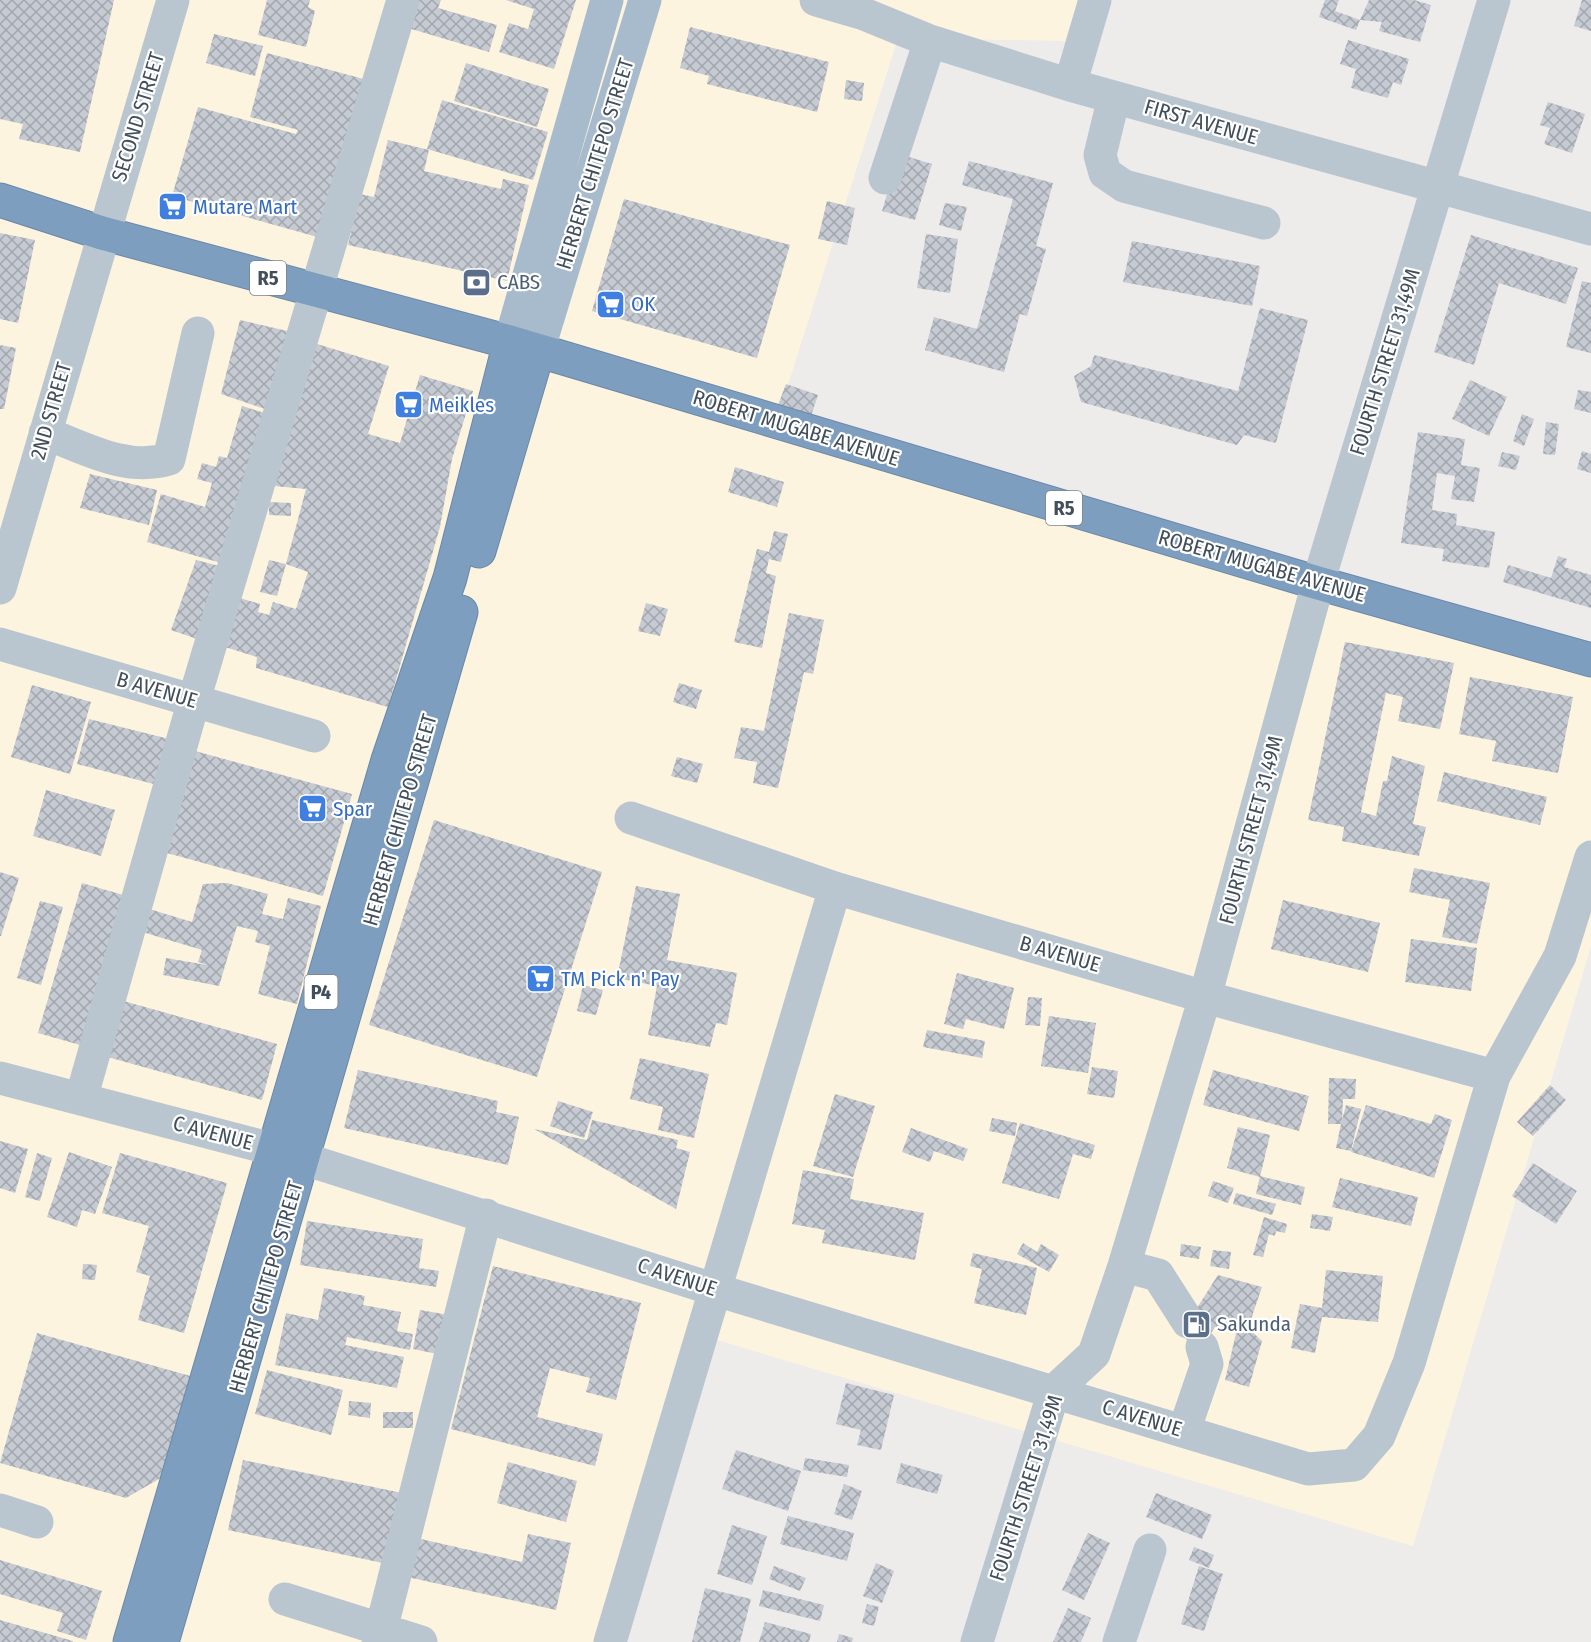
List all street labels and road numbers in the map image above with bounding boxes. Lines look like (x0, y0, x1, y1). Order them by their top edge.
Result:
street label: SECOND STREET (106, 49, 170, 185)
street label: HERBERT CHITEPO STREET (551, 55, 640, 273)
street label: FIRST AVENUE (1141, 93, 1261, 151)
road number: R5 (250, 261, 286, 295)
street label: FOURTH STREET 31,49M (1344, 265, 1426, 459)
street label: 2ND STREET (25, 359, 77, 462)
street label: ROBERT MUGABE AVENUE (690, 384, 902, 472)
road number: R5 (1046, 491, 1082, 525)
street label: ROBERT MUGABE AVENUE (1155, 524, 1369, 608)
street label: B AVENUE (114, 666, 200, 714)
street label: HERBERT CHITEPO STREET (357, 711, 443, 929)
street label: FOURTH STREET 31,49M (1213, 733, 1289, 927)
street label: B AVENUE (1017, 930, 1103, 978)
road number: P4 (304, 975, 338, 1009)
street label: C AVENUE (170, 1110, 256, 1156)
street label: HERBERT CHITEPO STREET (223, 1178, 309, 1396)
street label: C AVENUE (634, 1252, 720, 1302)
street label: FOURTH STREET 31,49M (984, 1392, 1068, 1584)
street label: C AVENUE (1099, 1394, 1185, 1442)

